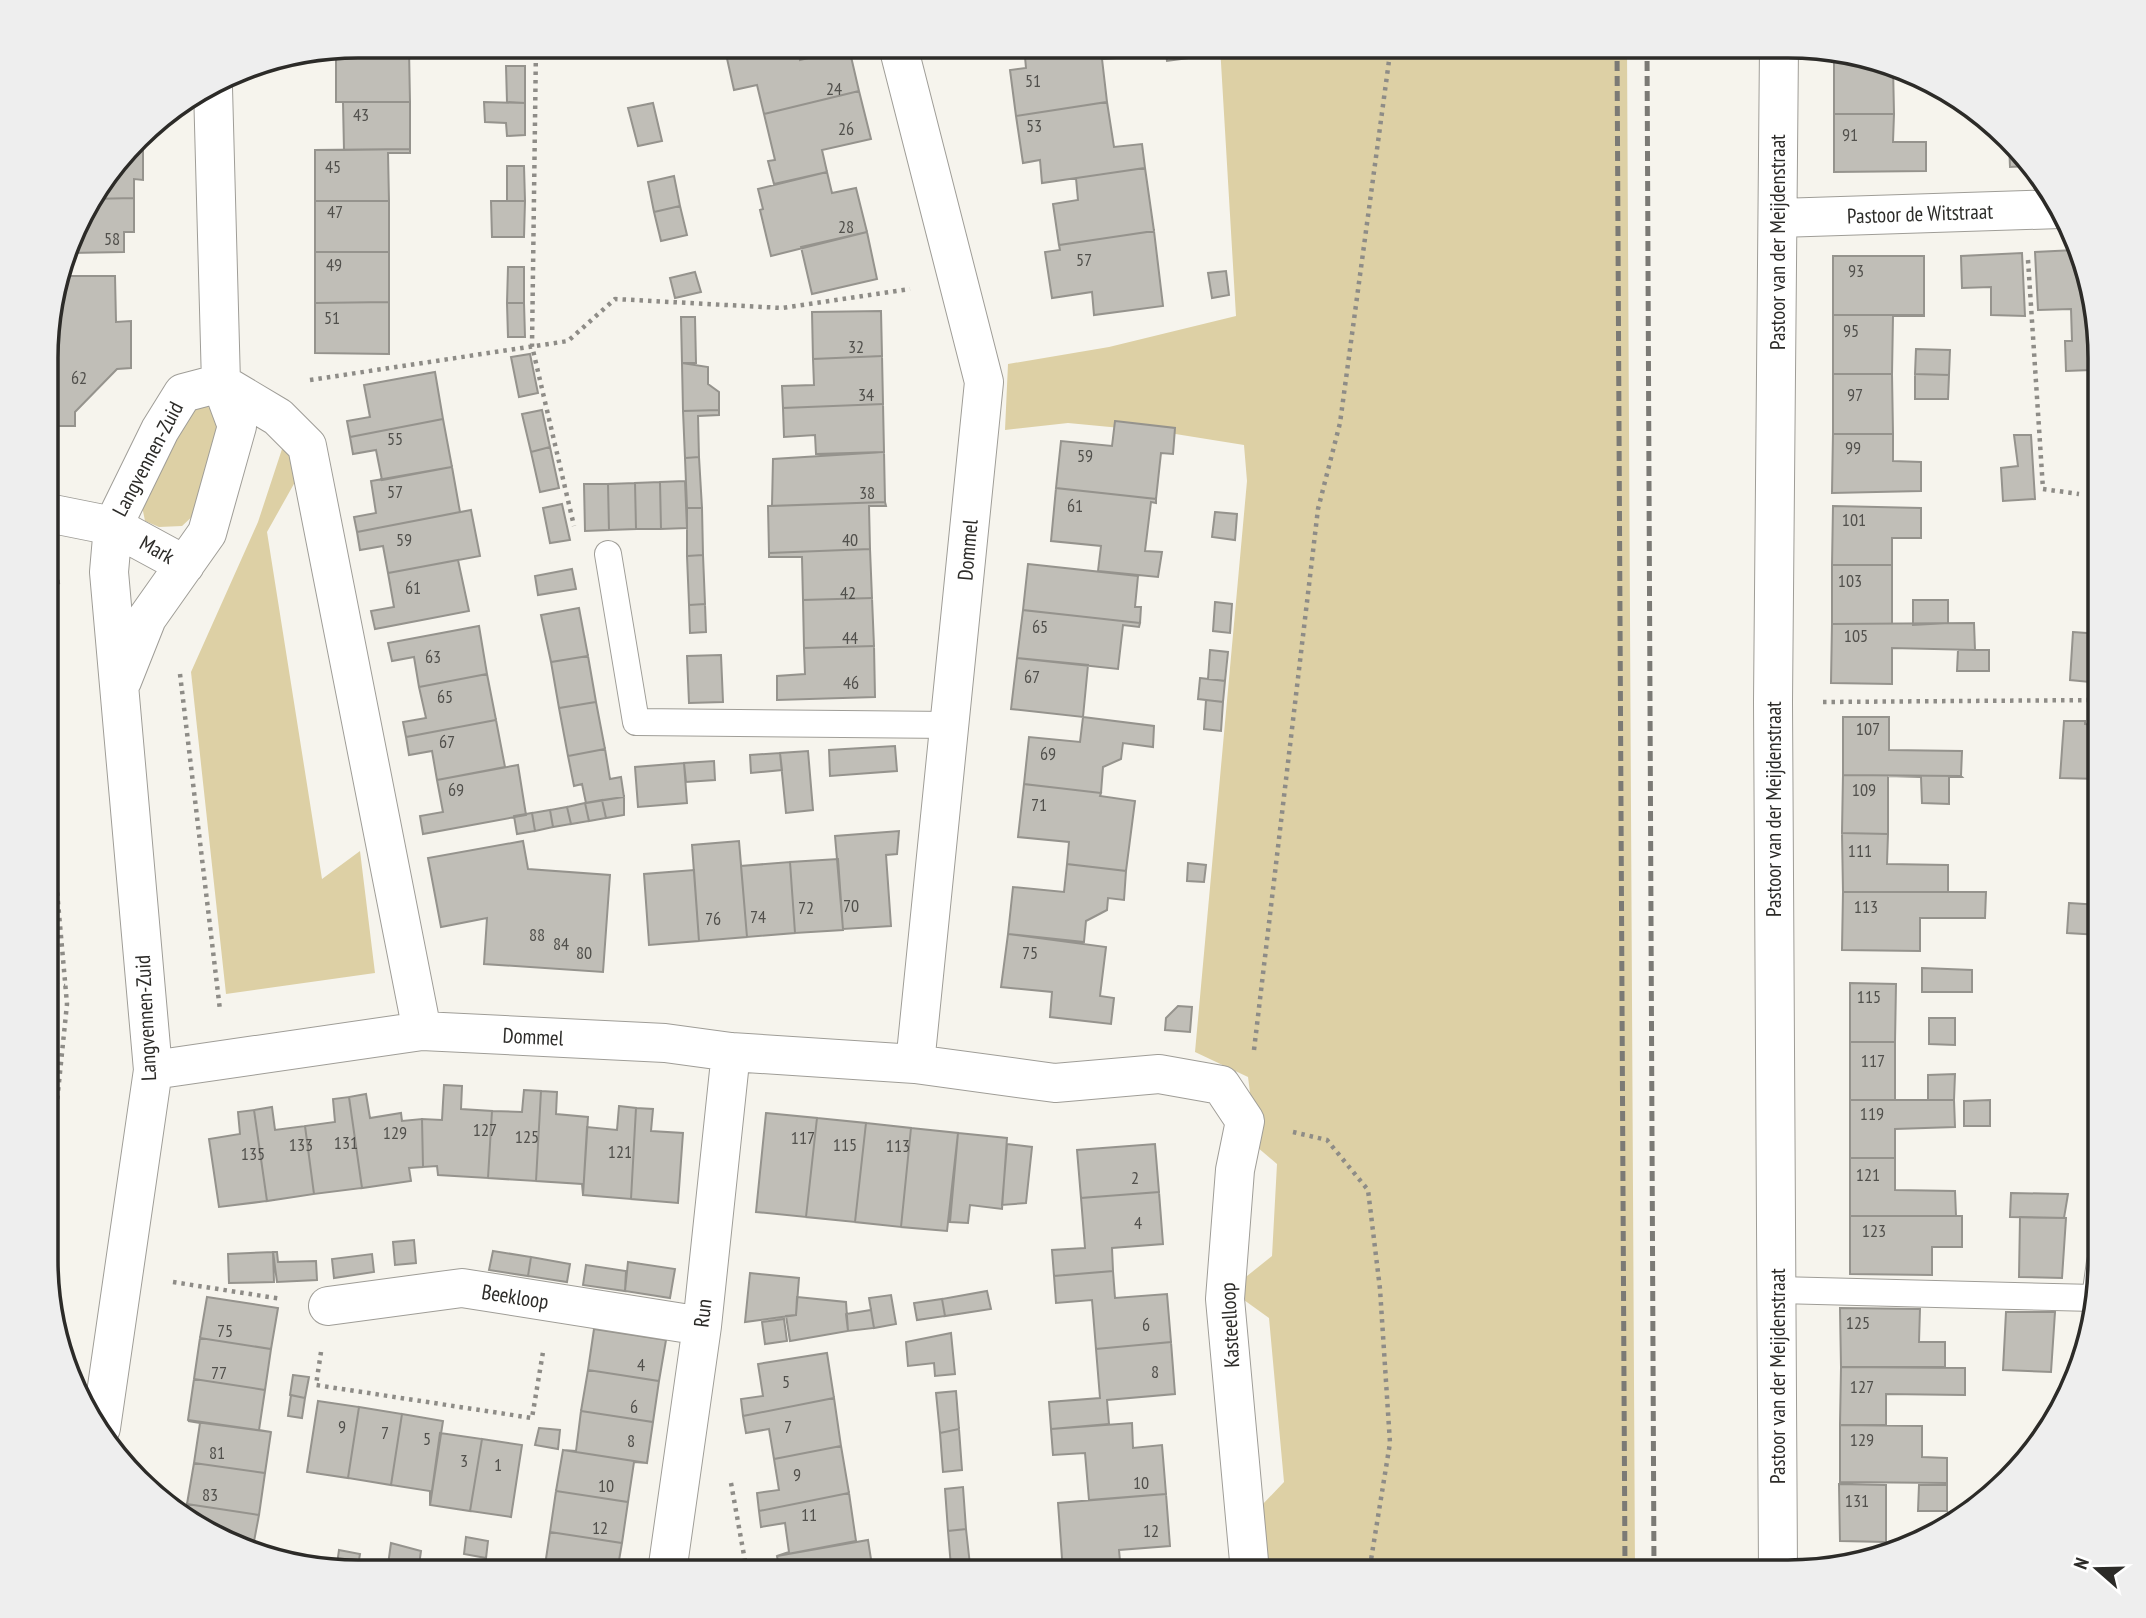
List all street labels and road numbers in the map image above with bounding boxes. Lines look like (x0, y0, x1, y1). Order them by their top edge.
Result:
street label: Pastoor van der Meijdenstraat (1764, 134, 1791, 350)
street label: Pastoor de Witstraat (1847, 197, 1994, 230)
street label: Langvennen-Zuid (106, 397, 189, 521)
street label: Dommel (951, 518, 984, 582)
street label: Mark (135, 529, 179, 570)
street label: Pastoor van der Meijdenstraat (1760, 701, 1787, 917)
street label: Langvennen-Zuid (129, 954, 162, 1082)
street label: Dommel (502, 1021, 564, 1052)
street label: Pastoor van der Meijdenstraat (1764, 1268, 1791, 1484)
street label: Beekloop (480, 1278, 550, 1315)
street label: Kasteelloop (1214, 1282, 1245, 1368)
street label: Run (687, 1297, 718, 1329)

